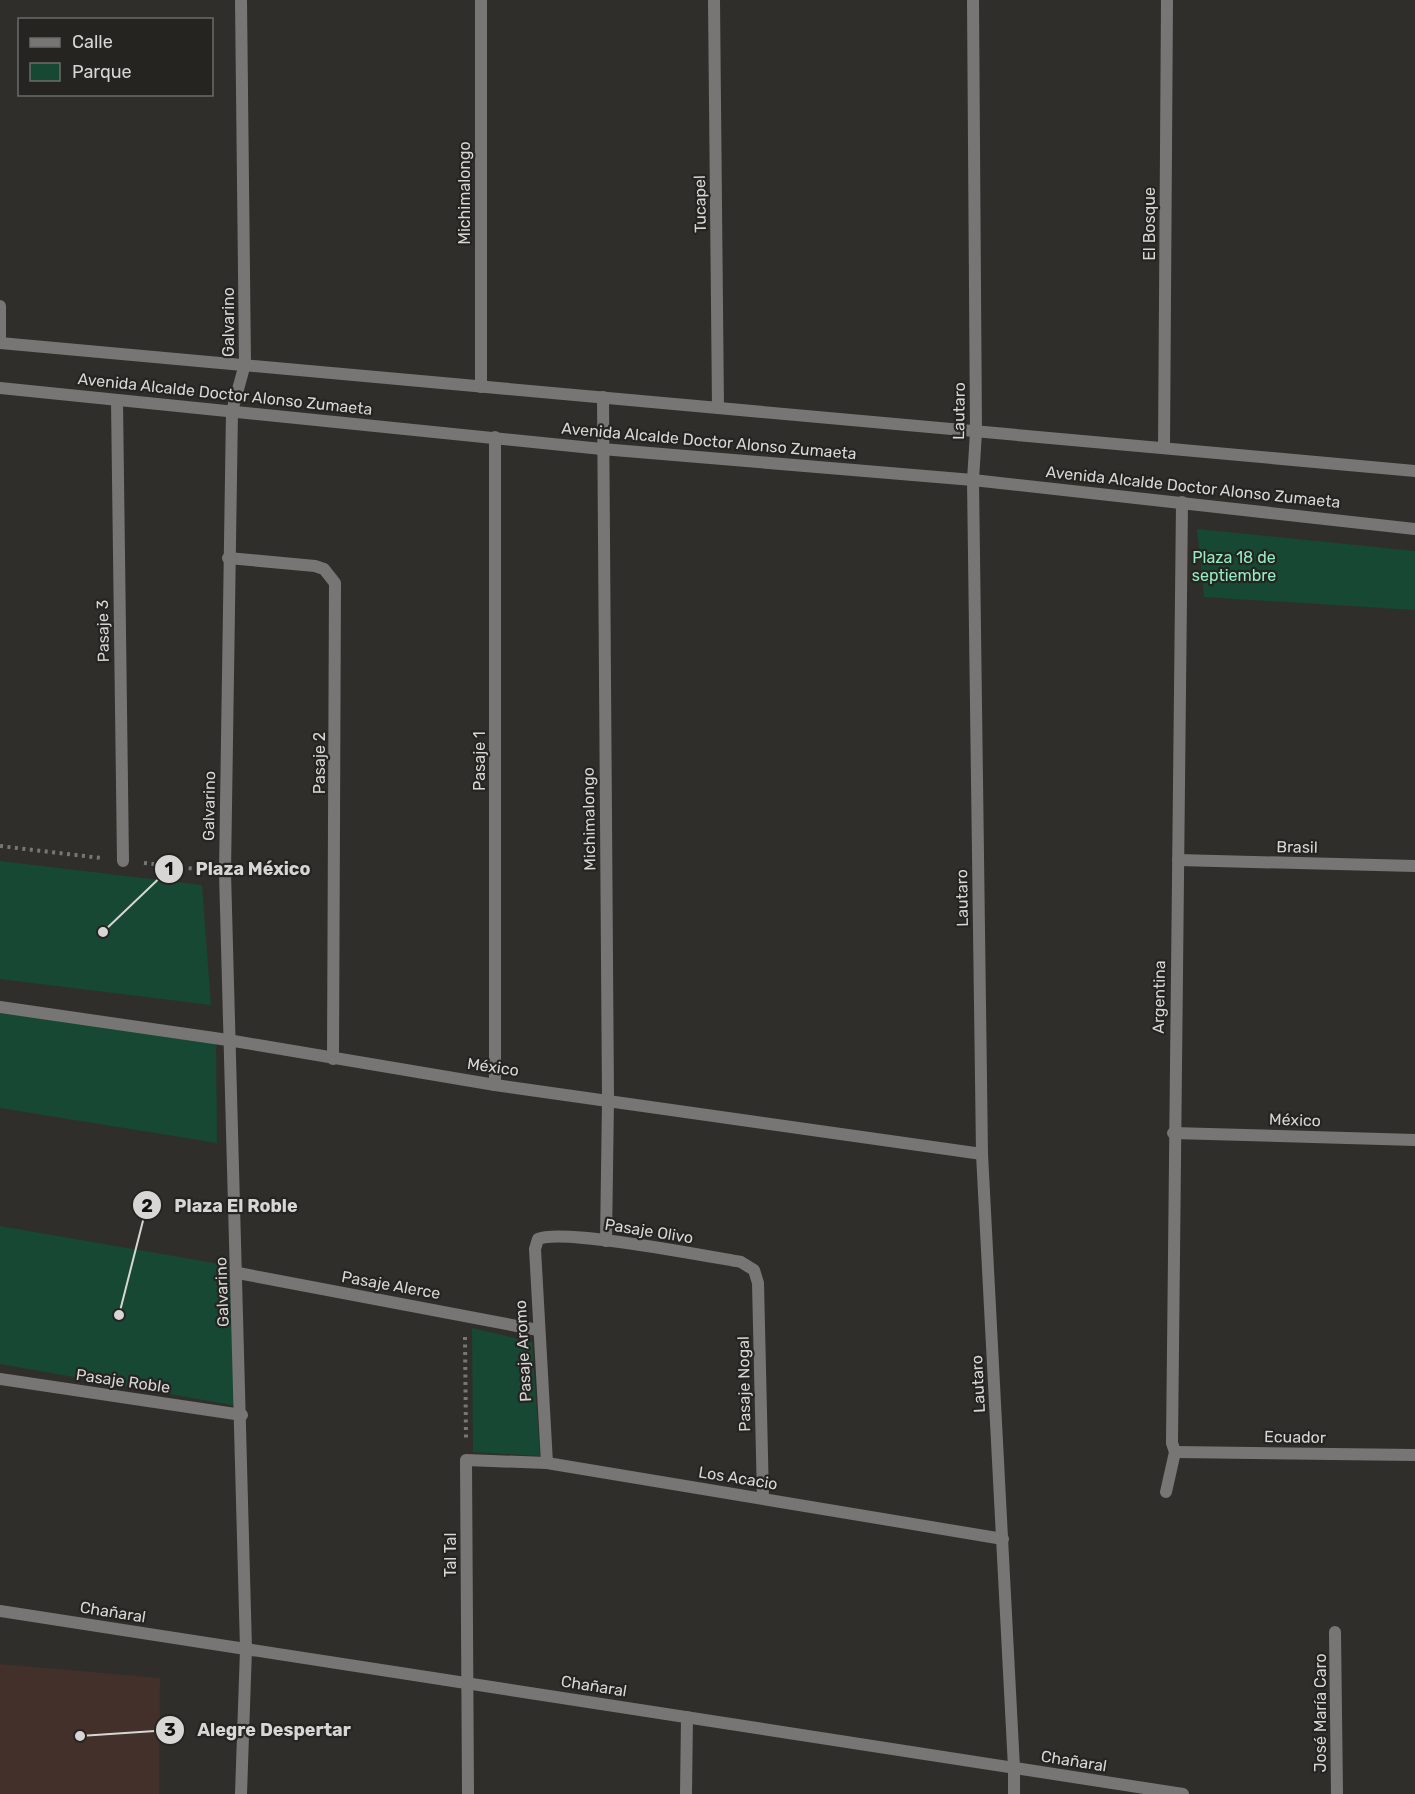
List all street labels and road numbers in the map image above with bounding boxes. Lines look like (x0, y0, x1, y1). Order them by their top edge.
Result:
street label: Michimalongo (455, 141, 474, 245)
street label: Tucapel (690, 175, 710, 233)
street label: El Bosque (1140, 187, 1159, 261)
street label: Galvarino (219, 287, 238, 357)
street label: Avenida Alcalde Doctor Alonso Zumaeta (77, 369, 373, 419)
street label: Lautaro (949, 382, 969, 440)
street label: Avenida Alcalde Doctor Alonso Zumaeta (561, 419, 857, 463)
street label: Avenida Alcalde Doctor Alonso Zumaeta (1045, 462, 1341, 512)
street label: Pasaje 3 (93, 600, 113, 662)
street label: Pasaje 1 (470, 731, 489, 791)
street label: Pasaje 2 (310, 732, 329, 794)
street label: Michimalongo (579, 767, 599, 871)
street label: Galvarino (199, 771, 219, 841)
street label: Brasil (1276, 837, 1318, 857)
street label: Lautaro (952, 869, 972, 927)
street label: Argentina (1149, 960, 1169, 1034)
street label: México (466, 1054, 520, 1080)
street label: México (1269, 1110, 1321, 1130)
street label: Pasaje Olivo (603, 1215, 695, 1247)
street label: Galvarino (211, 1257, 233, 1327)
street label: Pasaje Alerce (340, 1267, 442, 1303)
street label: Pasaje Aromo (511, 1300, 535, 1402)
street label: Pasaje Nogal (734, 1336, 754, 1432)
street label: Lautaro (967, 1355, 989, 1413)
street label: Pasaje Roble (75, 1365, 171, 1397)
street label: Ecuador (1264, 1427, 1326, 1447)
street label: Los Acacio (697, 1462, 779, 1494)
street label: Tal Tal (441, 1533, 460, 1577)
street label: Chañaral (79, 1597, 147, 1627)
street label: José María Caro (1311, 1653, 1330, 1773)
street label: Chañaral (560, 1671, 628, 1701)
street label: Chañaral (1040, 1746, 1108, 1776)

